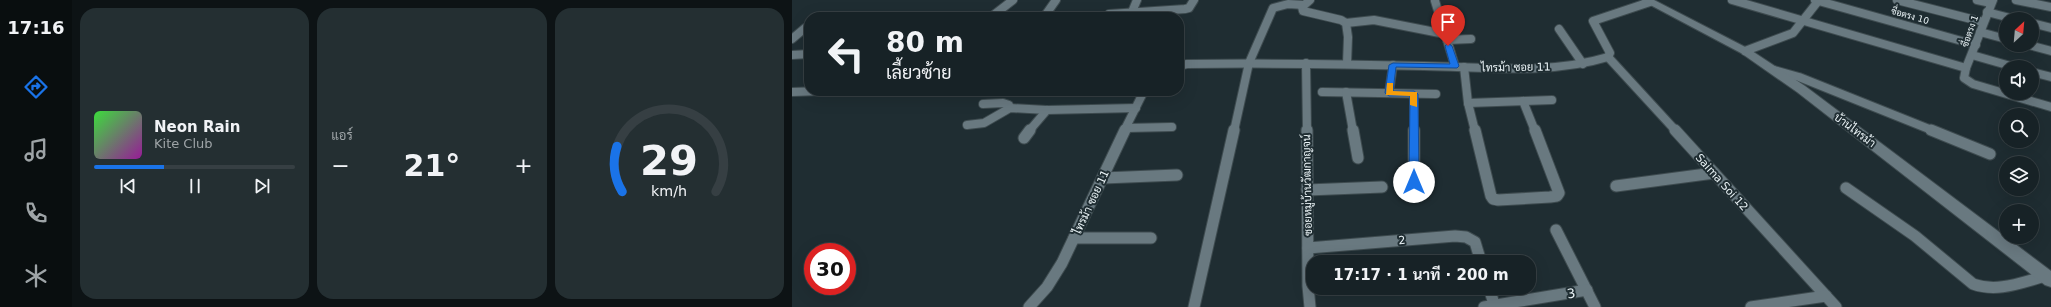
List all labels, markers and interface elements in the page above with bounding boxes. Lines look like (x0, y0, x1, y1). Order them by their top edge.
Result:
street label: ซื่อตรง 10 (1890, 2, 1932, 26)
pin (1431, 5, 1465, 46)
icon: arrive (1437, 11, 1459, 33)
street label: ซื่อตรง 1 (1956, 12, 1980, 48)
north arrow (1999, 12, 2039, 52)
map controls (1999, 12, 2039, 244)
text: 17:16 (7, 17, 65, 38)
text: 80 m (886, 26, 964, 59)
icon: left (820, 28, 872, 80)
street label: ไทรม้า ซอย 11 (1480, 58, 1551, 75)
button: sound (1999, 60, 2039, 100)
text: เลี้ยวซ้าย (886, 62, 952, 83)
icon: directions (22, 73, 50, 101)
button: search (1999, 108, 2039, 148)
street label: บ้านไทรม้า (1831, 109, 1879, 150)
text: Neon Rain (154, 118, 240, 136)
text: แอร์ (331, 128, 353, 143)
street label: ซอยหมู่บ้านวัฒกาญจน์ (1298, 134, 1316, 236)
text: 29 (640, 135, 698, 184)
icon: music (22, 136, 50, 164)
text: Kite Club (154, 136, 213, 151)
text: 21° (404, 148, 460, 183)
street label: Saima Soi 12 (1693, 151, 1751, 213)
text: − (331, 153, 350, 178)
text: + (514, 153, 533, 178)
button: layers (1999, 156, 2039, 196)
position arrow (1393, 161, 1435, 203)
street label: ไทรม้า ซอย 11 (1069, 167, 1112, 237)
icon: previous (117, 175, 139, 197)
icon: pause (184, 175, 206, 197)
icon: next (251, 175, 273, 197)
text: km/h (651, 182, 687, 198)
icon: phone (22, 199, 50, 227)
button: + (1999, 204, 2039, 244)
street label: 2 (1398, 234, 1406, 247)
speed limit sign: 30 (804, 243, 856, 295)
icon: climate (22, 262, 50, 290)
text: 17:17 · 1 นาที · 200 m (1333, 266, 1509, 284)
street label: 3 (1566, 285, 1576, 302)

